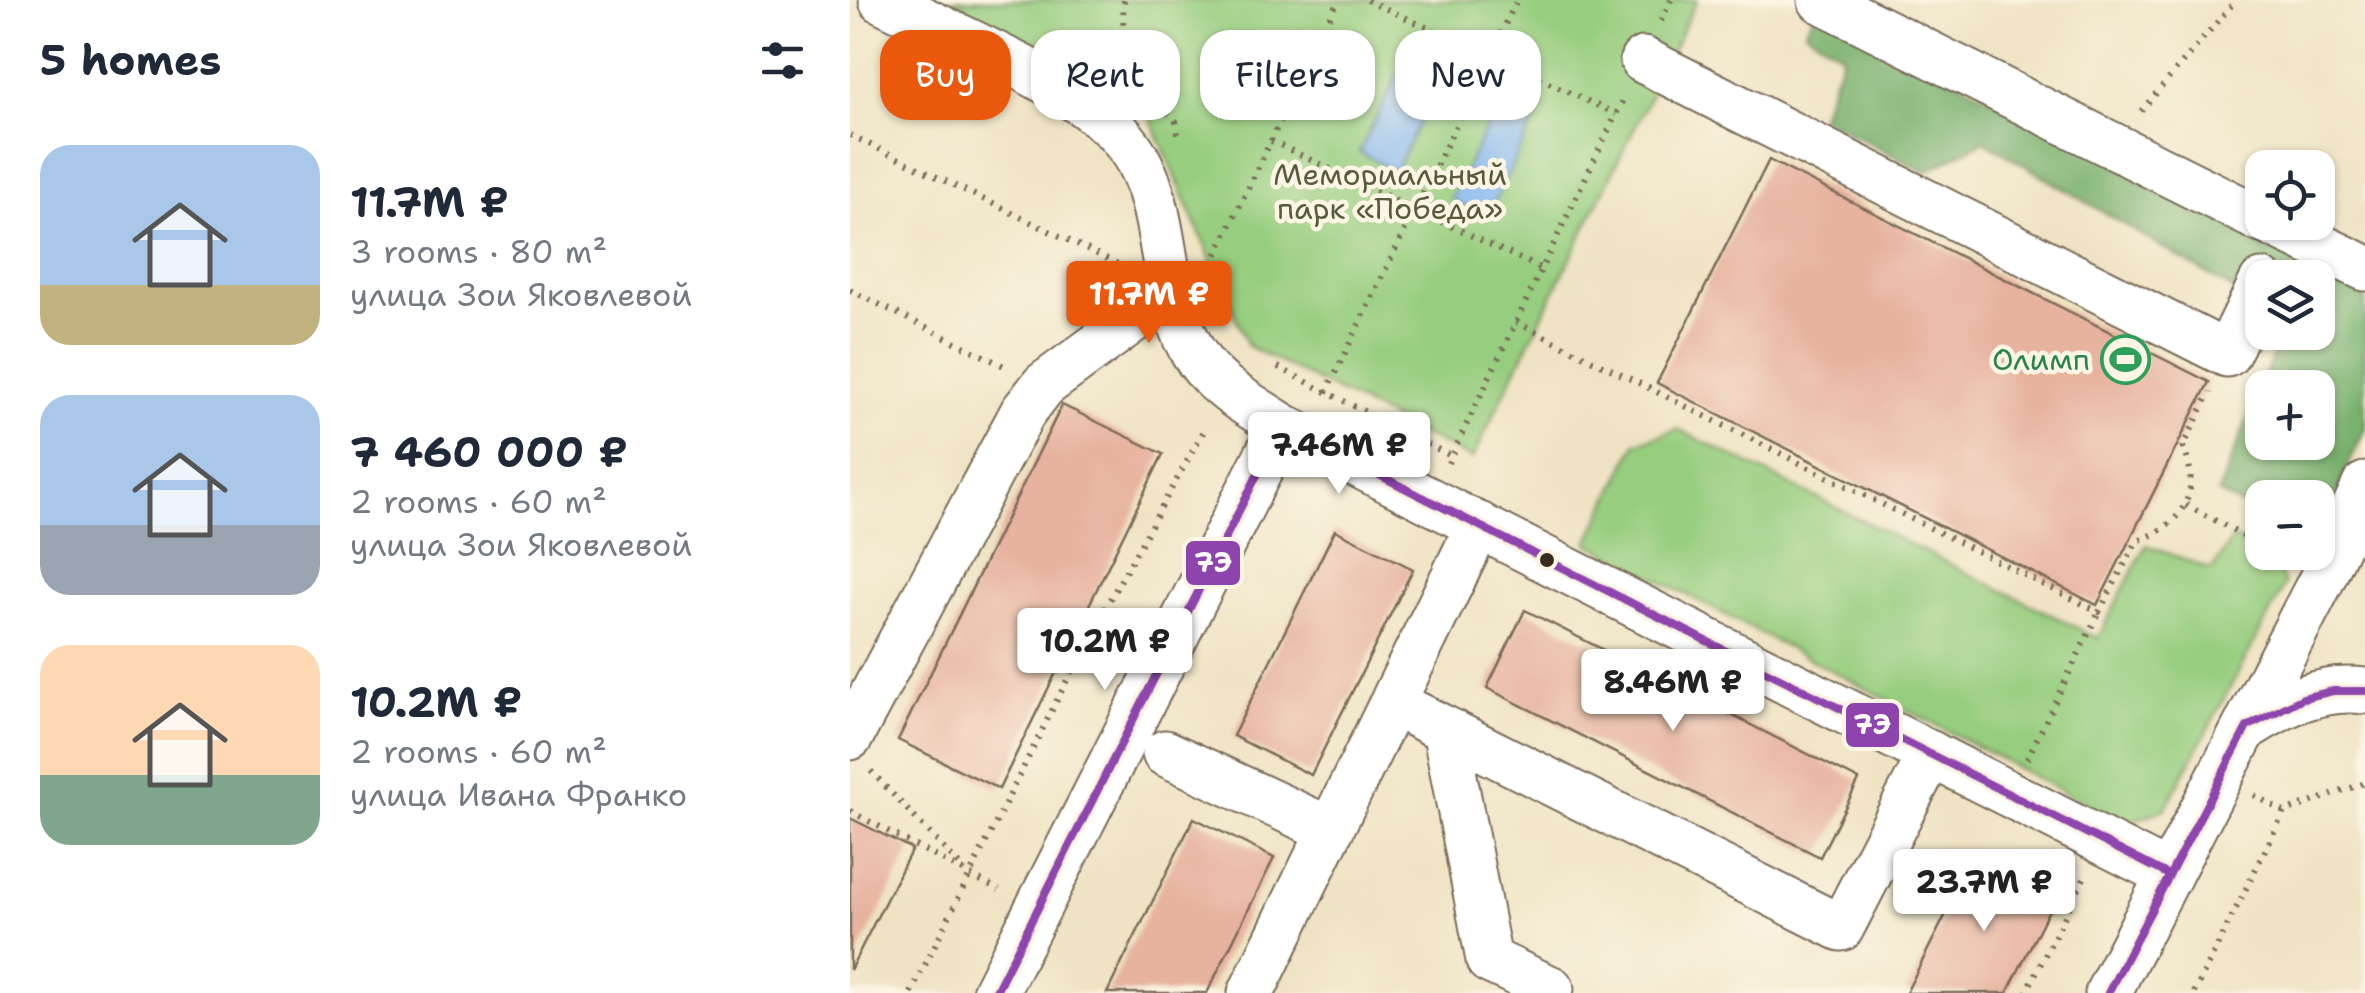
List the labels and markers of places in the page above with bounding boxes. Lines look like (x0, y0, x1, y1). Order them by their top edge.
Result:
pin: 11.7M ₽ (1057, 261, 1241, 346)
sports icon: Олимп (2099, 333, 2151, 385)
place label: Олимп (1992, 339, 2090, 380)
pin: 7.46M ₽ (1247, 412, 1431, 497)
unlabelled marker (1537, 550, 1557, 570)
pin: 10.2M ₽ (1013, 608, 1197, 693)
pin: 8.46M ₽ (1581, 649, 1765, 734)
pin: 23.7M ₽ (1892, 849, 2076, 934)

